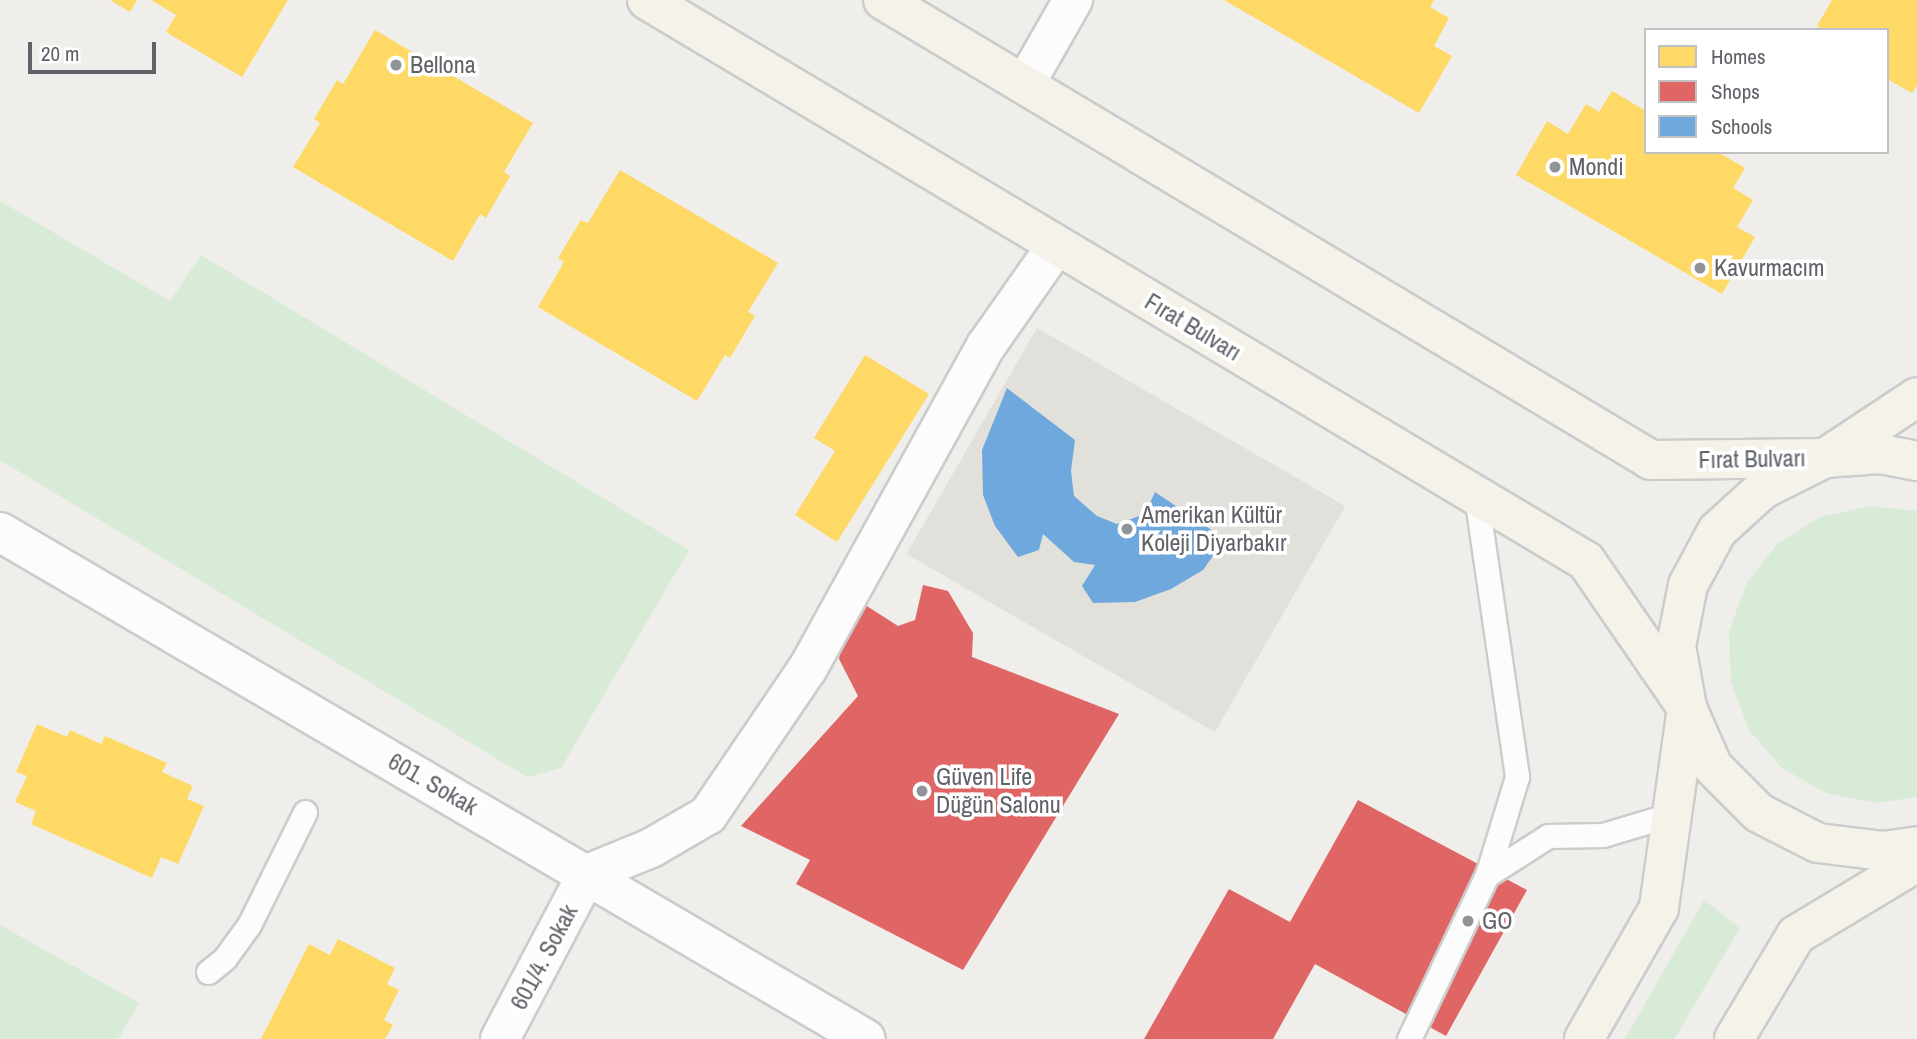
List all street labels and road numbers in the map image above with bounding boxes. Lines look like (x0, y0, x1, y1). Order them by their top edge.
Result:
street label: Fırat Bulvarı (1140, 287, 1246, 367)
street label: Fırat Bulvarı (1698, 444, 1806, 474)
street label: 601. Sokak (383, 747, 483, 821)
street label: 601/4. Sokak (504, 900, 584, 1014)

